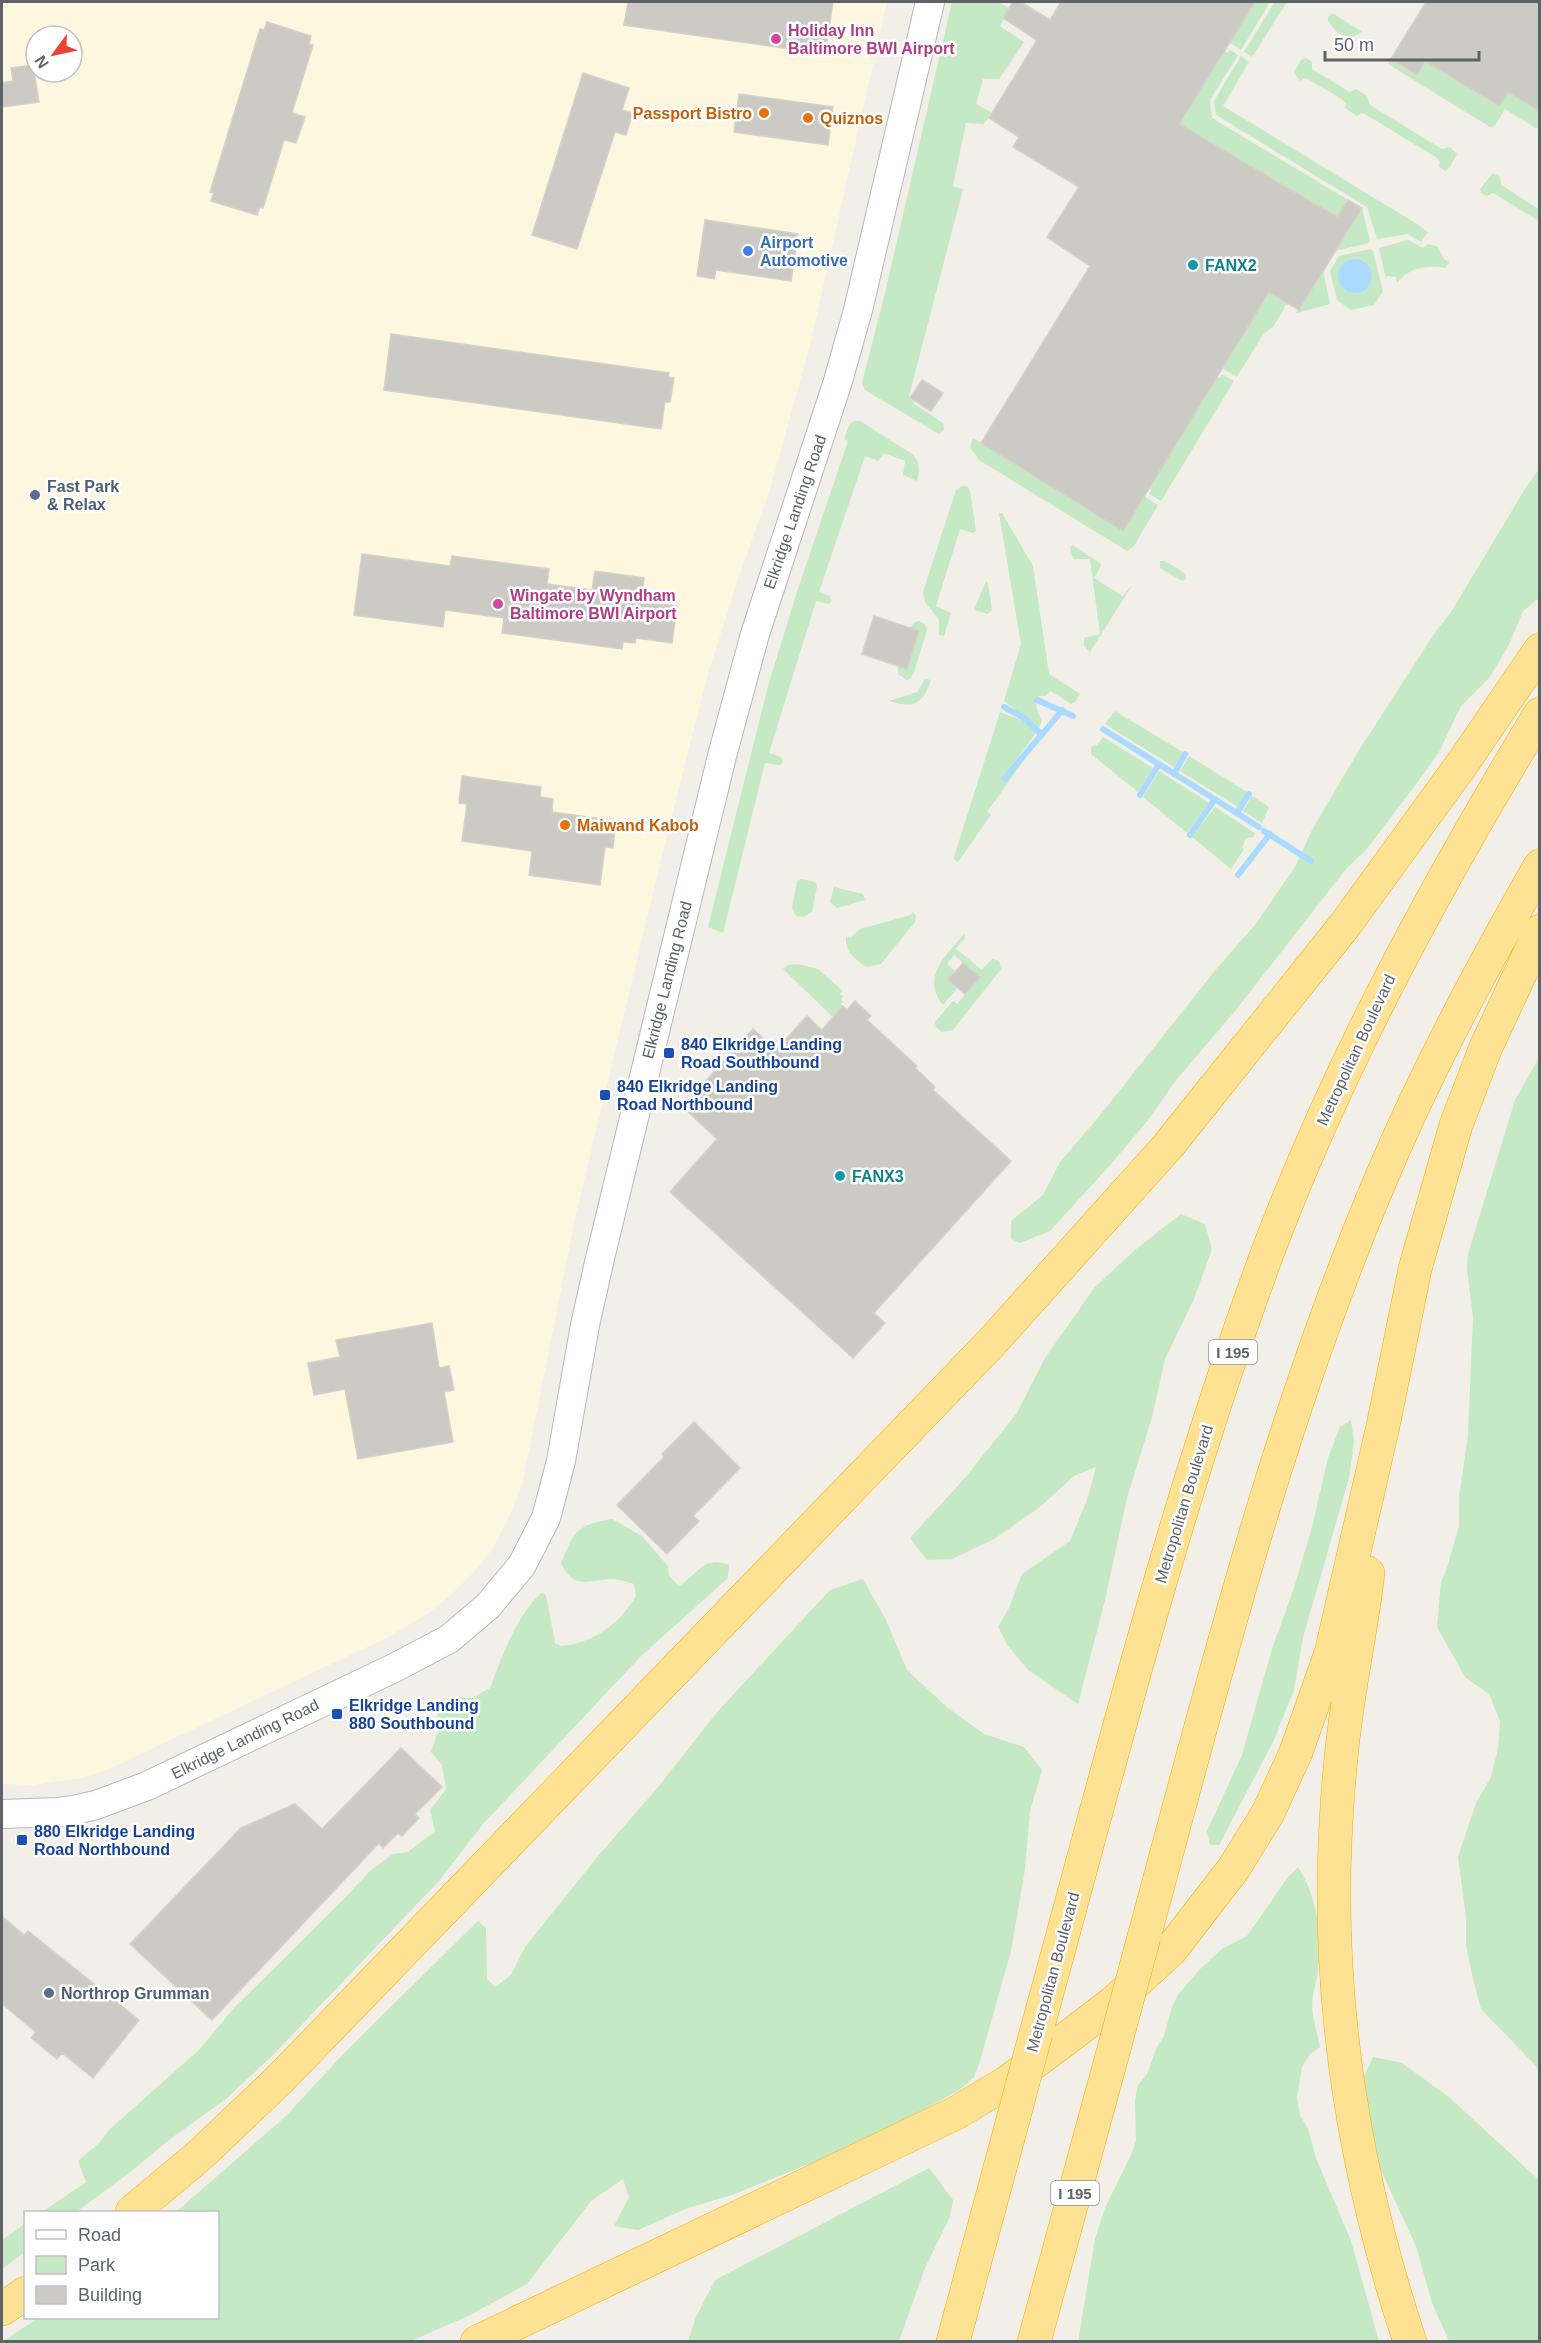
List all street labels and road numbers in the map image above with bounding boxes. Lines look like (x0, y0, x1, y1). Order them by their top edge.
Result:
street label: Elkridge Landing Road (761, 433, 829, 591)
street label: Elkridge Landing Road (639, 899, 695, 1061)
street label: Metropolitan Boulevard (1314, 972, 1398, 1128)
road number: I 195 (1209, 1340, 1257, 1364)
street label: Metropolitan Boulevard (1152, 1423, 1216, 1585)
street label: Elkridge Landing Road (169, 1696, 321, 1782)
street label: Metropolitan Boulevard (1023, 1890, 1083, 2054)
road number: I 195 (1051, 2181, 1099, 2205)

